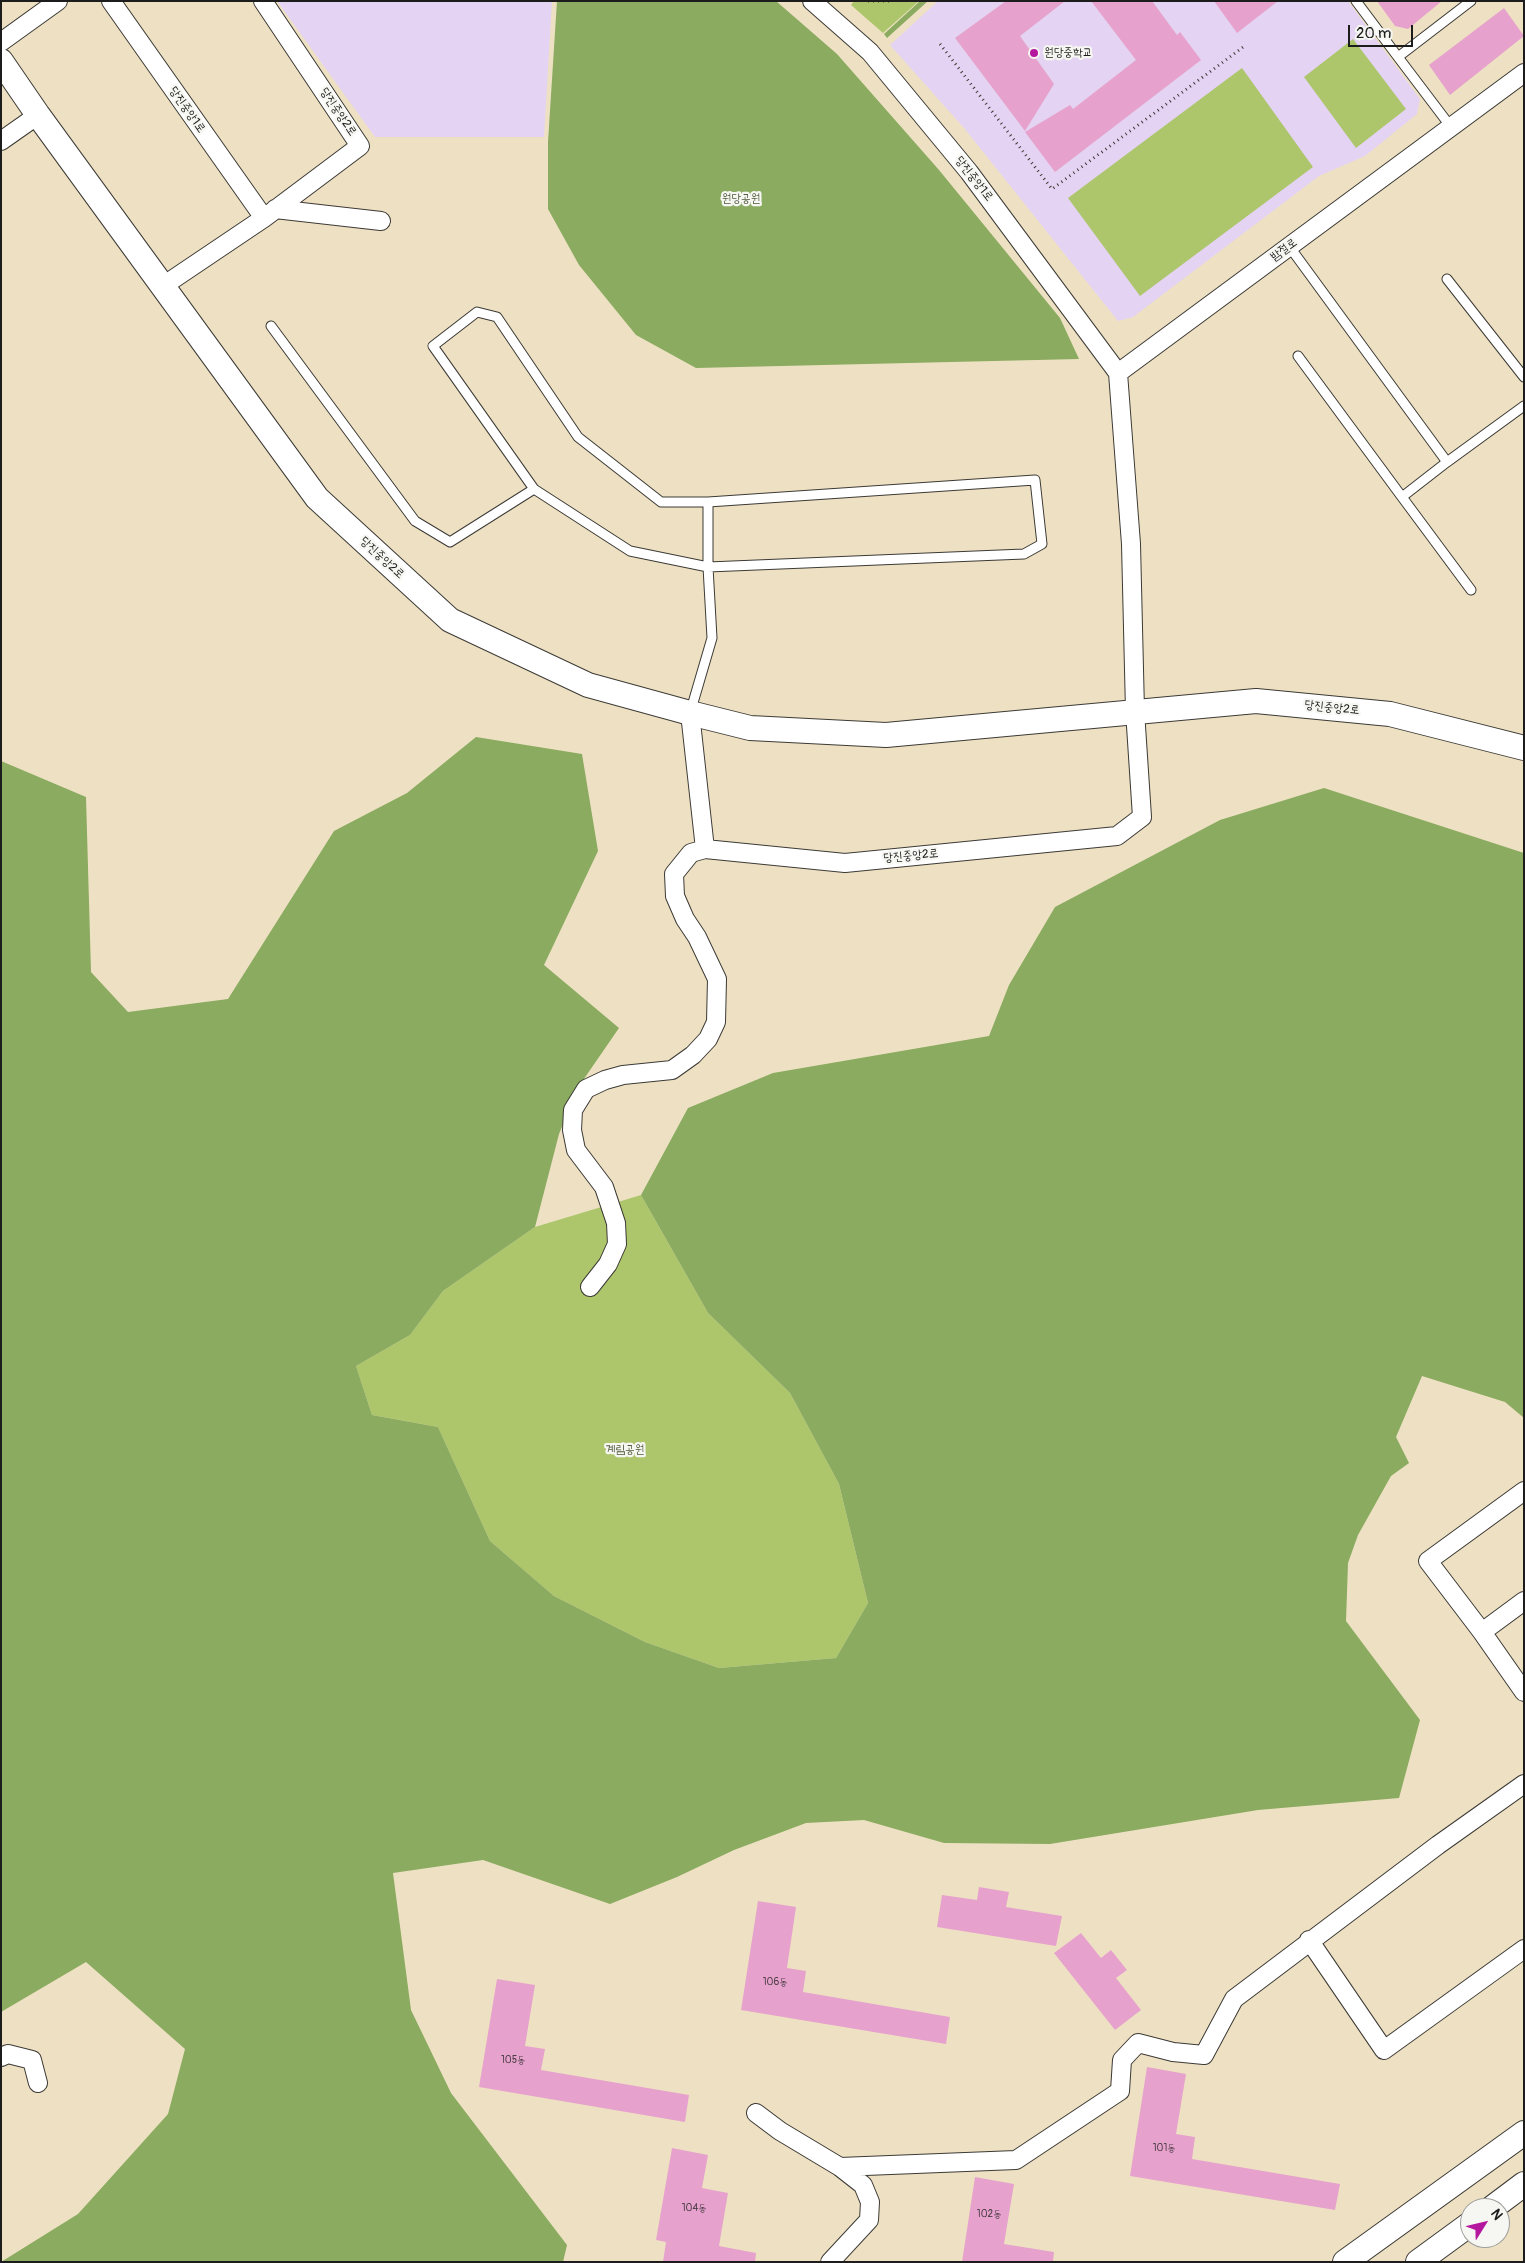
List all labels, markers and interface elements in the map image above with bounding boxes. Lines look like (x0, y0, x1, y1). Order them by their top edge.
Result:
scale bar (1350, 15, 1415, 47)
text: 20 m (1356, 24, 1391, 43)
place label: 원당중학교 (1044, 46, 1092, 60)
marker: 원당중학교 (1028, 47, 1040, 59)
street label: 당진중앙1로 (166, 84, 208, 136)
street label: 당진중앙2로 (317, 85, 359, 139)
street label: 당진중앙1로 (952, 154, 996, 204)
park label: 원당공원 (722, 192, 760, 206)
street label: 밤절로 (1268, 236, 1300, 264)
street label: 당진중앙2로 (357, 534, 407, 582)
street label: 당진중앙2로 (1304, 698, 1360, 718)
street label: 당진중앙2로 (883, 846, 939, 866)
park label: 계림공원 (606, 1443, 644, 1457)
house number: 106동 (763, 1976, 787, 1988)
house number: 105동 (501, 2054, 525, 2066)
house number: 101동 (1153, 2142, 1175, 2154)
north arrow (1460, 2198, 1510, 2248)
house number: 104동 (682, 2202, 706, 2214)
text: N (1487, 2206, 1506, 2223)
house number: 102동 (977, 2208, 1001, 2220)

